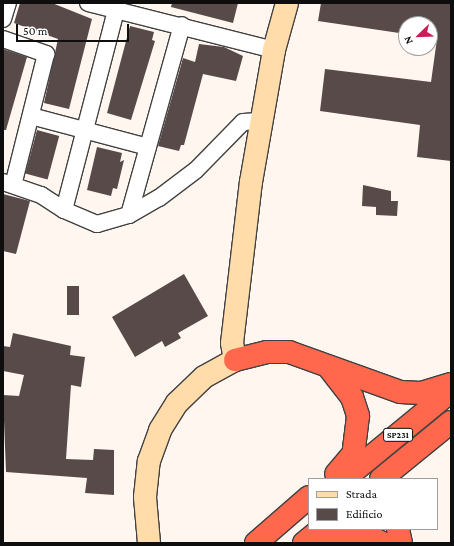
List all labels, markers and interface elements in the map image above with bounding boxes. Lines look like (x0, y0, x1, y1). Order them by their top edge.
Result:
scale bar (18, 16, 131, 42)
north arrow (398, 16, 438, 56)
text: 50 m (23, 24, 47, 38)
text: N (401, 35, 415, 46)
road number: SP231 (383, 428, 413, 442)
legend (308, 478, 438, 530)
text: Strada (346, 487, 377, 501)
text: Edificio (346, 507, 382, 521)

